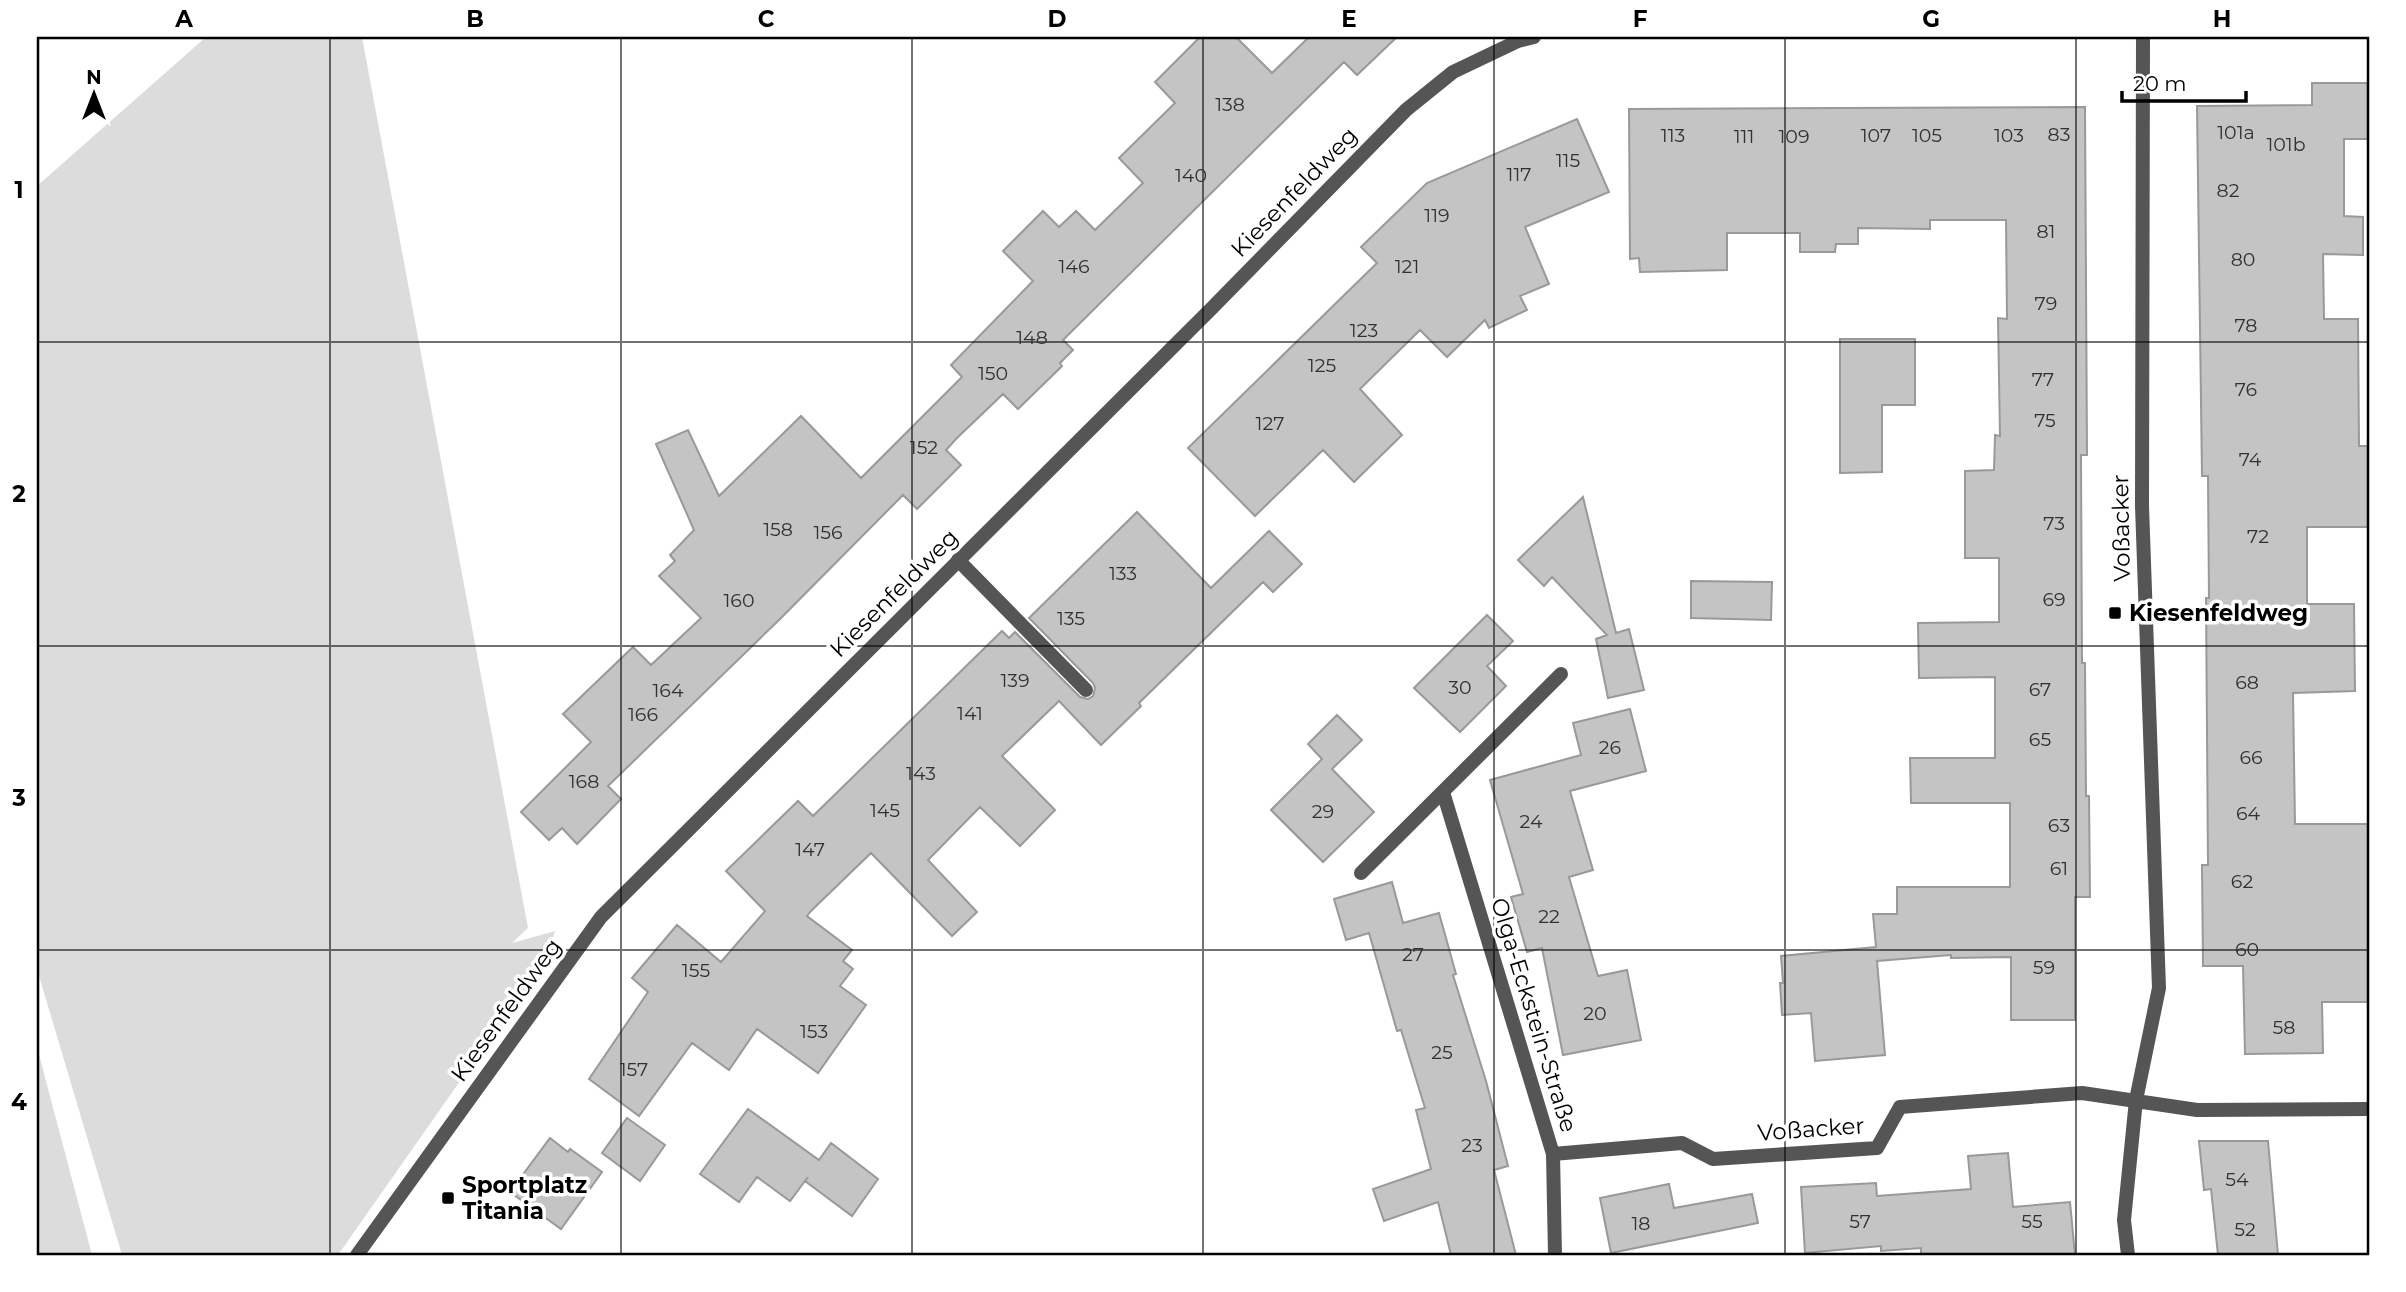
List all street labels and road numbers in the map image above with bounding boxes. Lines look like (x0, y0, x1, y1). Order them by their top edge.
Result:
street label: Kiesenfeldweg (1225, 121, 1363, 263)
street label: Voßacker (2106, 474, 2136, 582)
street label: Kiesenfeldweg (824, 523, 964, 663)
street label: Olga-Eckstein-Straße (1485, 894, 1583, 1136)
street label: Kiesenfeldweg (445, 933, 567, 1087)
street label: Voßacker (1757, 1111, 1865, 1147)

